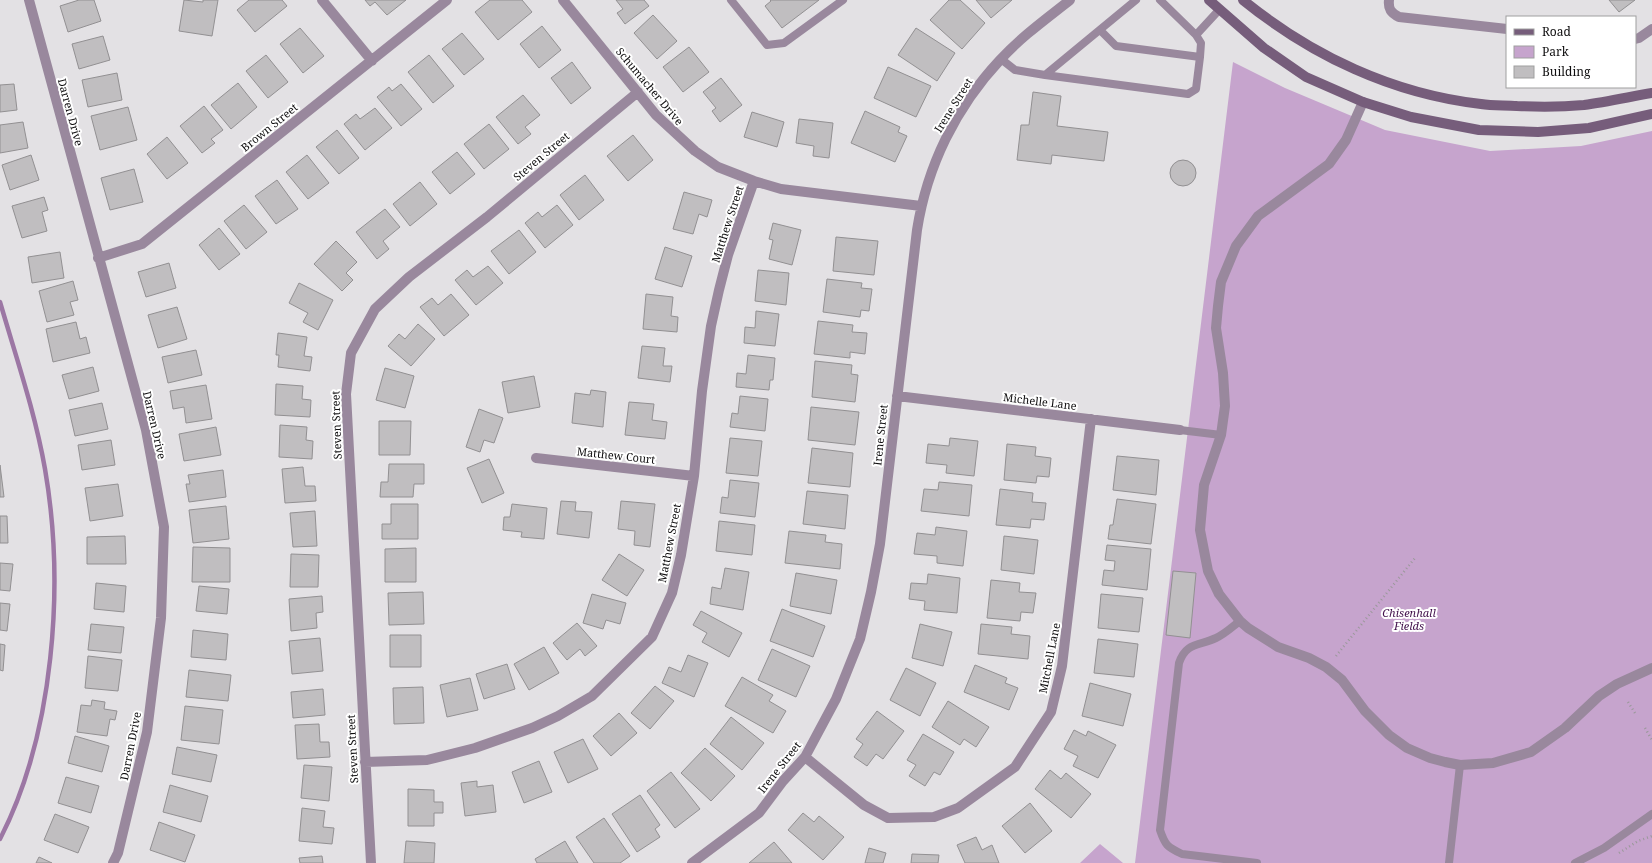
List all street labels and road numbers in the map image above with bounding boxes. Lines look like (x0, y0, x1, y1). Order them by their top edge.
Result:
street label: Schumacher Drive (613, 44, 687, 128)
street label: Irene Street (930, 75, 976, 135)
street label: Darren Drive (55, 77, 87, 148)
street label: Brown Street (238, 99, 301, 154)
street label: Steven Street (510, 128, 572, 184)
street label: Matthew Street (707, 183, 747, 264)
street label: Michelle Lane (1003, 389, 1078, 413)
street label: Darren Drive (140, 390, 170, 461)
street label: Steven Street (327, 390, 345, 460)
street label: Irene Street (869, 403, 891, 466)
street label: Matthew Court (576, 443, 656, 467)
street label: Matthew Street (654, 502, 684, 584)
street label: Mitchell Lane (1035, 621, 1063, 695)
street label: Darren Drive (116, 710, 144, 781)
street label: Steven Street (343, 714, 361, 784)
street label: Irene Street (754, 738, 804, 796)

